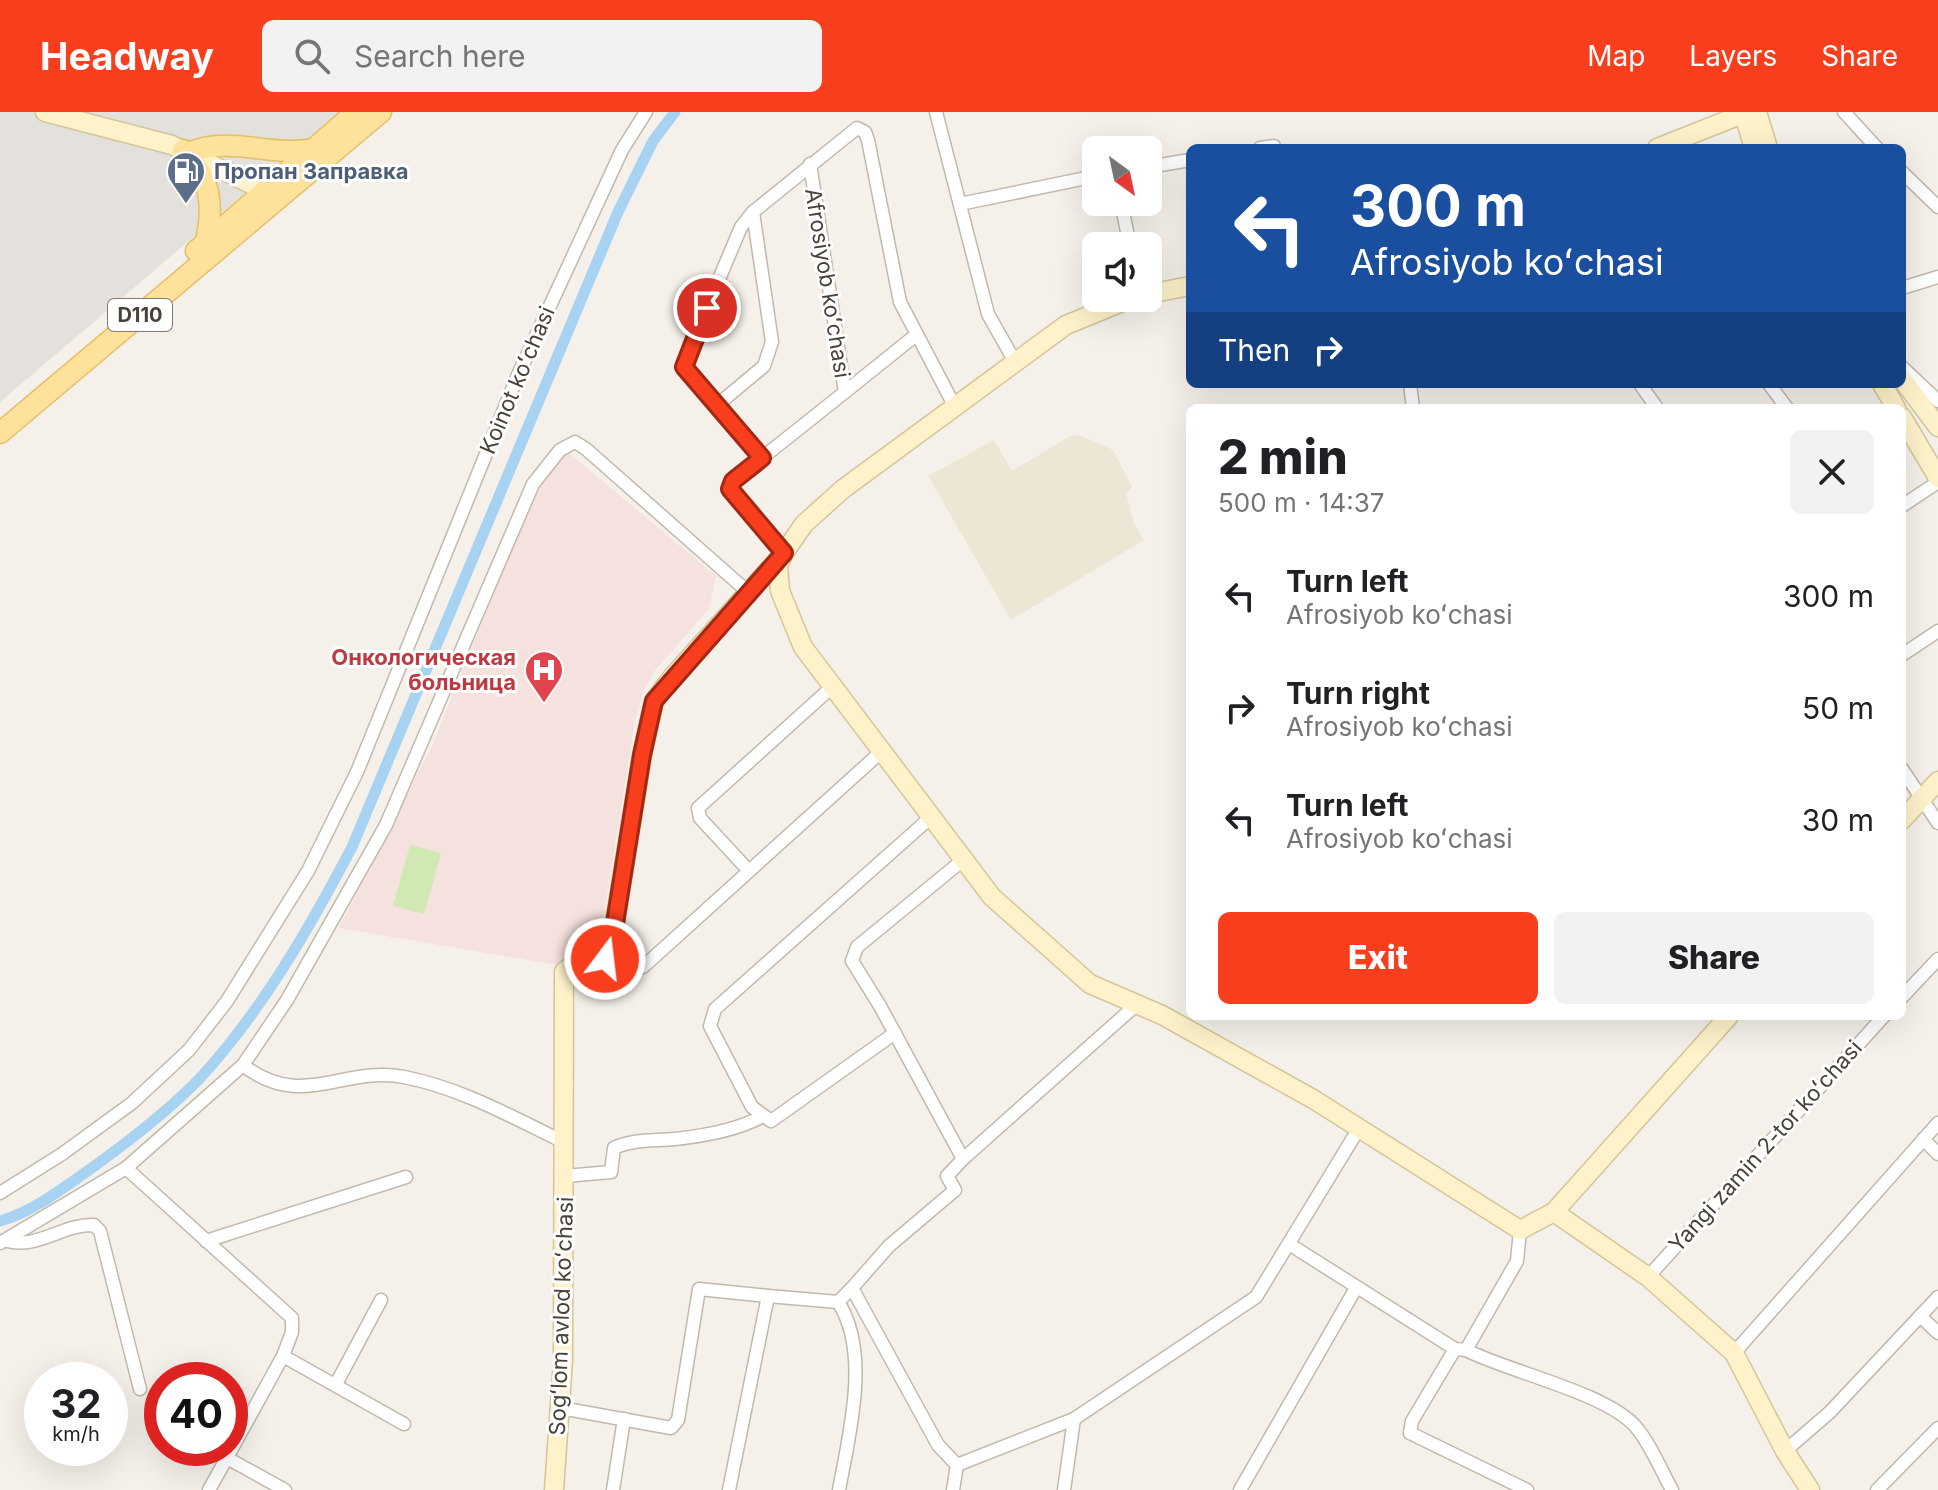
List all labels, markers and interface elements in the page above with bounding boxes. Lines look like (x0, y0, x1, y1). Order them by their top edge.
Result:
search box (262, 20, 822, 92)
text: Headway (40, 33, 214, 79)
icon: search (290, 34, 334, 78)
text: Search here (354, 38, 525, 74)
text: Map (1587, 39, 1645, 73)
text: Layers (1689, 39, 1777, 73)
text: Share (1821, 39, 1898, 73)
north arrow (1082, 136, 1162, 216)
map controls (1082, 136, 1162, 312)
fuel station icon: Пропан Заправка (165, 150, 207, 205)
place label: Пропан Заправка (214, 158, 409, 184)
text: 300 m (1350, 172, 1526, 240)
icon: left (1218, 176, 1322, 280)
street label: Afrosiyob koʻchasi (800, 186, 856, 380)
button: sound (1082, 232, 1162, 312)
text: Afrosiyob koʻchasi (1350, 240, 1664, 284)
pin (673, 274, 741, 342)
icon: arrive (685, 286, 729, 330)
road number: D110 (108, 299, 172, 331)
street label: Koinot koʻchasi (474, 302, 560, 458)
icon: right (1306, 328, 1350, 372)
text: Then (1218, 332, 1290, 368)
text: 2 min (1218, 427, 1348, 486)
button: close (1790, 430, 1874, 514)
text: 500 m · 14:37 (1218, 487, 1384, 518)
text: Turn left (1286, 563, 1408, 599)
icon: left (1218, 574, 1262, 618)
text: 300 m (1783, 578, 1874, 614)
text: Afrosiyob koʻchasi (1286, 599, 1513, 630)
place label: Онкологическая больница (331, 644, 516, 695)
hospital icon: Онкологическая больница (523, 649, 565, 704)
text: Turn right (1286, 675, 1430, 711)
icon: right (1218, 686, 1262, 730)
text: 50 m (1802, 690, 1874, 726)
text: Afrosiyob koʻchasi (1286, 711, 1513, 742)
text: Turn left (1286, 787, 1408, 823)
icon: left (1218, 798, 1262, 842)
text: 30 m (1802, 802, 1874, 838)
text: Afrosiyob koʻchasi (1286, 823, 1513, 854)
button: Exit (1218, 912, 1538, 1004)
button: Share (1554, 912, 1874, 1004)
position arrow (563, 917, 647, 1001)
street label: Yangi zamin 2-tor koʻchasi (1663, 1035, 1867, 1257)
street label: Sogʻlom avlod koʻchasi (544, 1196, 578, 1436)
speed limit sign: 40 (144, 1362, 248, 1466)
text: 32 (50, 1379, 102, 1428)
text: km/h (52, 1422, 100, 1446)

